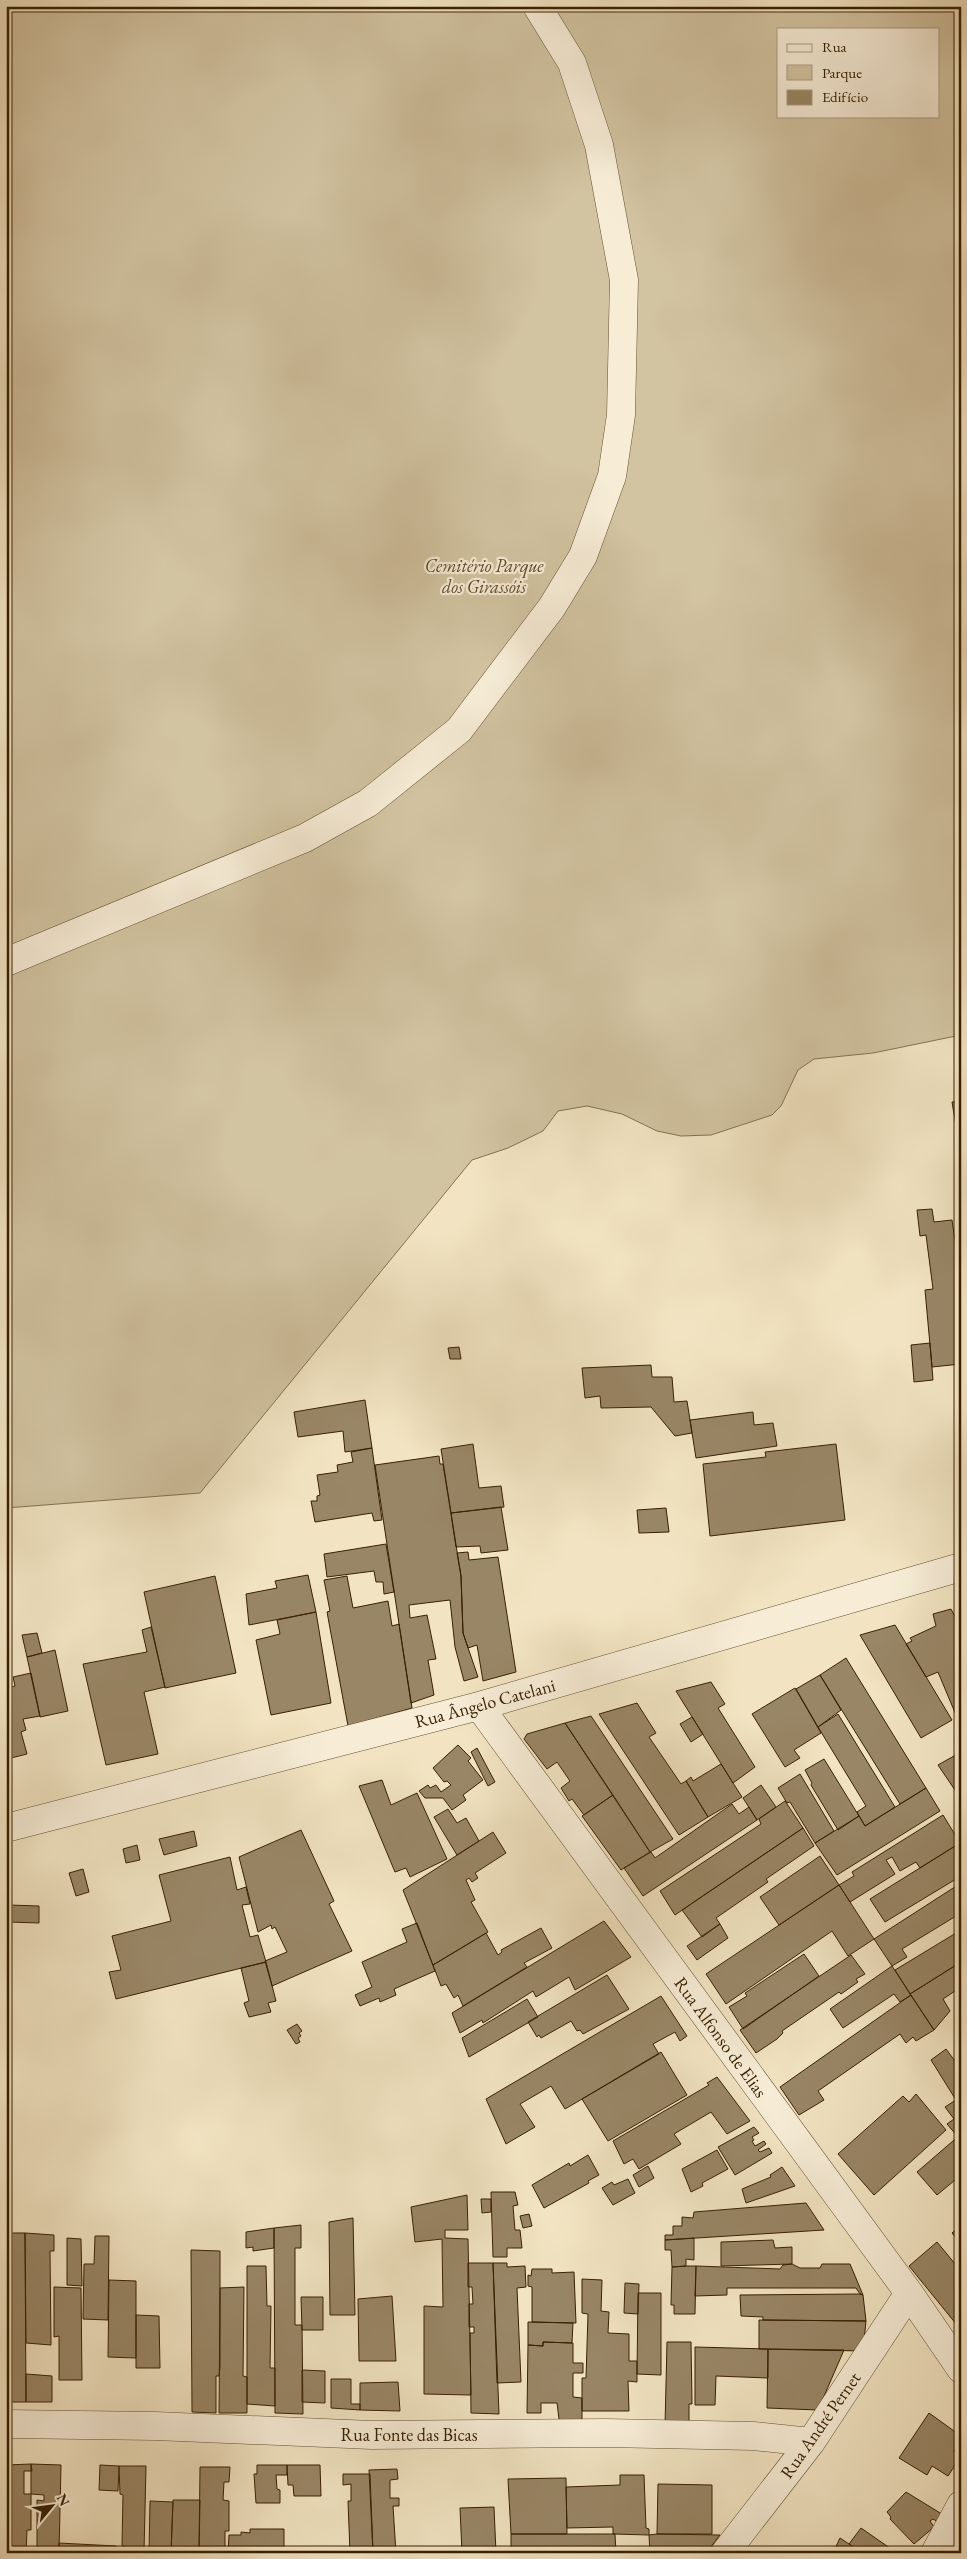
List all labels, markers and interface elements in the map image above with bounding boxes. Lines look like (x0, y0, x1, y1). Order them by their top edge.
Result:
legend (777, 28, 940, 118)
text: Rua (822, 37, 847, 56)
text: Parque (822, 63, 862, 82)
text: Edifício (822, 87, 868, 106)
park label: Cemitério Parque dos Girassóis (425, 554, 544, 598)
street label: Rua Ângelo Catelani (412, 1673, 558, 1733)
street label: Rua Alfonso de Elias (670, 1972, 773, 2102)
street label: Rua André Pernet (775, 2367, 865, 2483)
street label: Rua Fonte das Bicas (340, 2423, 478, 2446)
north arrow (28, 2482, 78, 2532)
text: N (53, 2490, 74, 2510)

